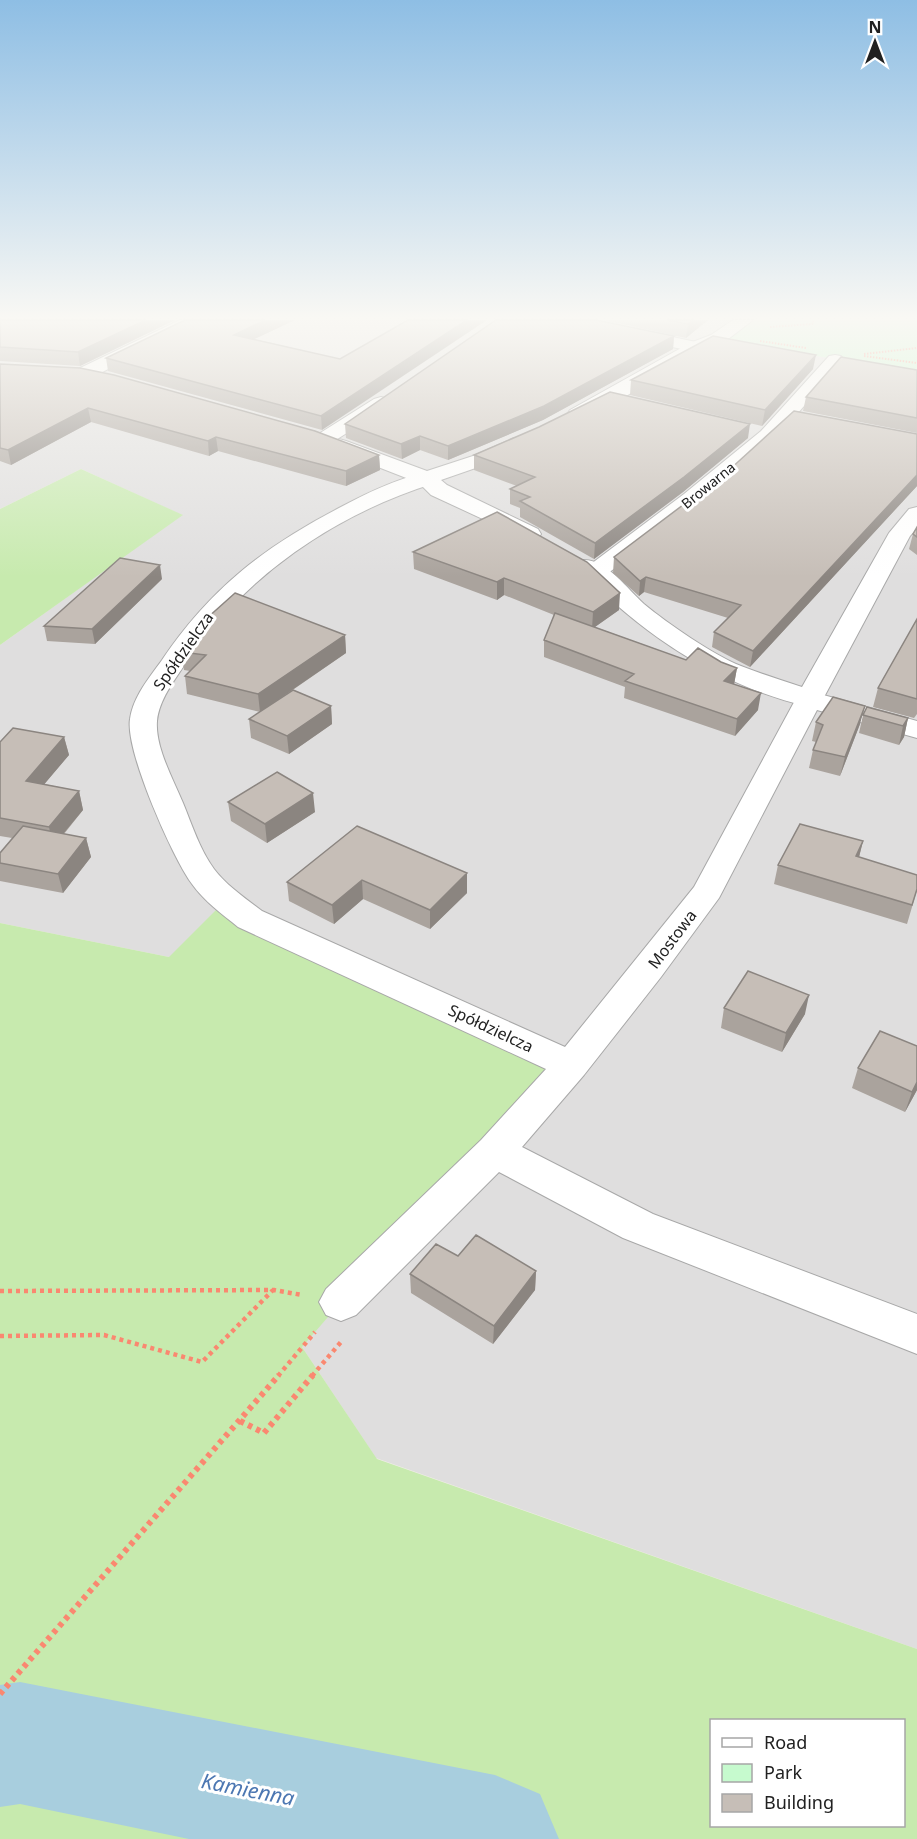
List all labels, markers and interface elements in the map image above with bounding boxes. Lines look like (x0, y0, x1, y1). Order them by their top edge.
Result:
north arrow (845, 12, 905, 72)
text: N (868, 16, 882, 38)
street label: Browarna (677, 457, 739, 513)
street label: Spółdzielcza (148, 607, 218, 695)
street label: Mostowa (643, 905, 701, 973)
street label: Spółdzielcza (445, 999, 537, 1057)
legend (710, 1719, 905, 1827)
text: Road (764, 1730, 807, 1754)
text: Park (764, 1760, 802, 1784)
water label: Kamienna (199, 1766, 297, 1812)
text: Building (764, 1790, 834, 1814)

